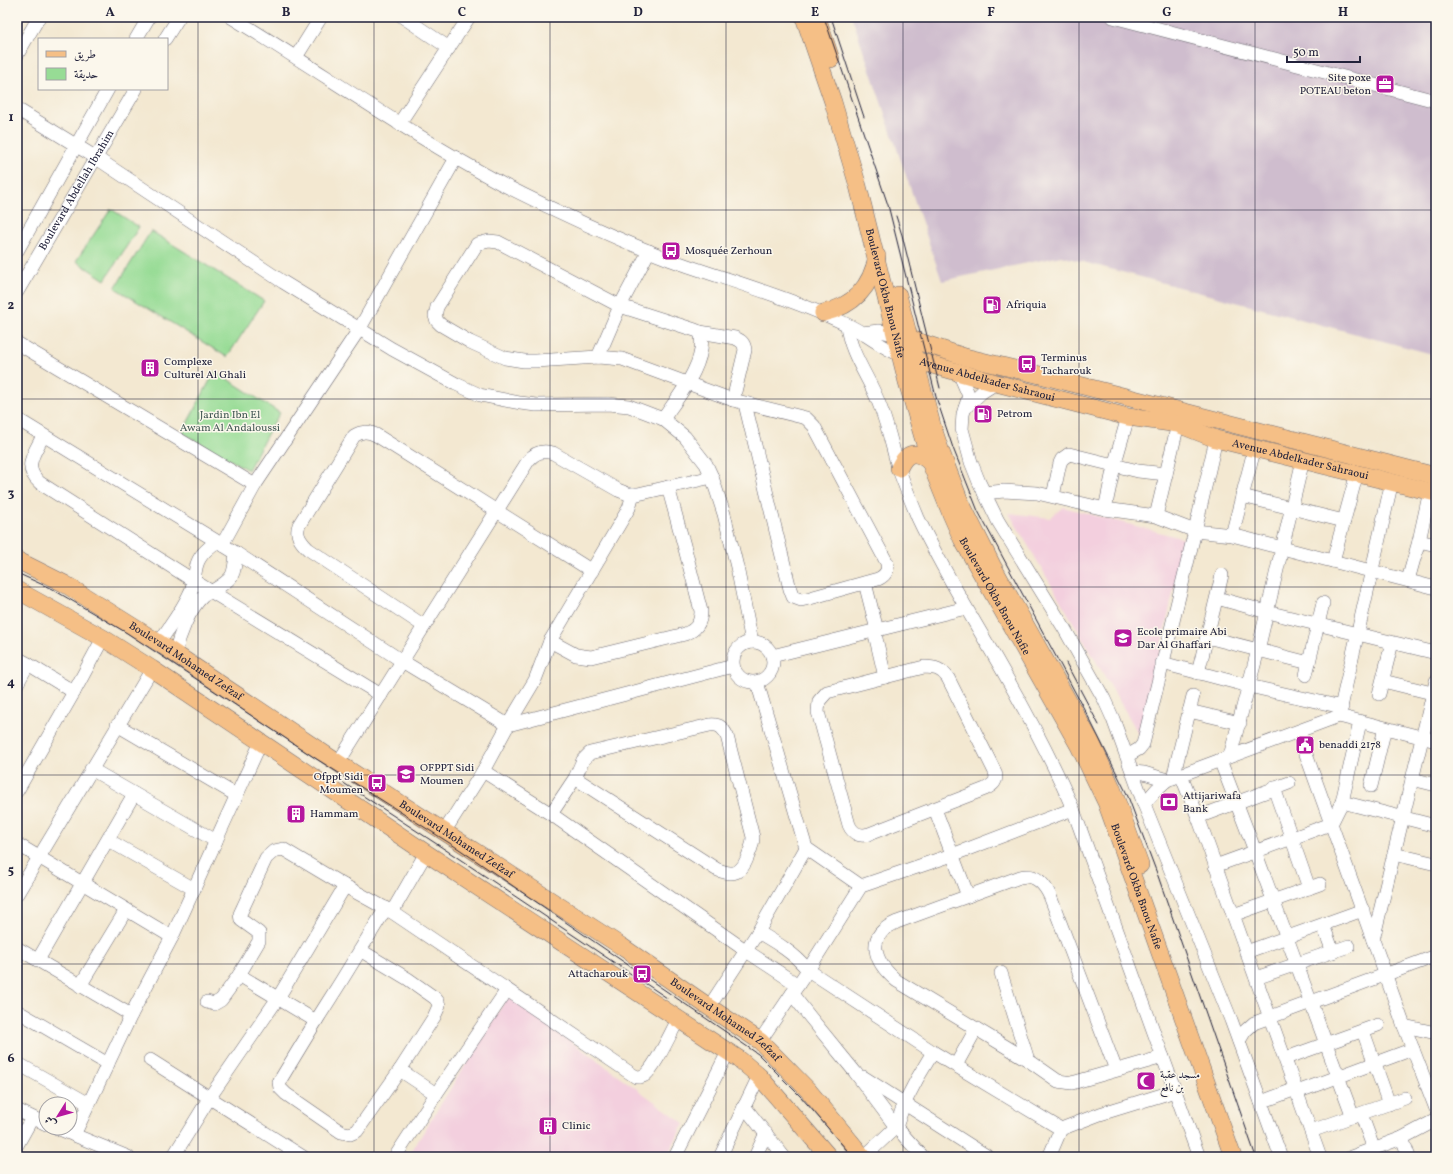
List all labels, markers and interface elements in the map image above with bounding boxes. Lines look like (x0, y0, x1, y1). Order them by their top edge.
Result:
text: A (105, 4, 115, 22)
text: B (282, 4, 291, 22)
text: C (458, 4, 466, 22)
text: D (633, 4, 643, 22)
text: E (811, 4, 819, 22)
text: F (987, 4, 995, 22)
text: G (1162, 4, 1172, 22)
text: H (1338, 4, 1348, 22)
legend (38, 38, 168, 90)
scale bar (1287, 38, 1360, 64)
text: 50 m (1293, 45, 1319, 61)
text: طريق (74, 47, 96, 63)
text: حديقة (74, 67, 98, 83)
place label: Site poxe POTEAU beton (1300, 71, 1371, 99)
office icon: Site poxe POTEAU beton (1374, 73, 1396, 95)
text: 1 (8, 109, 14, 127)
street label: Boulevard Abdellah Ibrahim (35, 127, 118, 253)
street label: Boulevard Okba Bnou Nafie (861, 227, 908, 360)
bus stop icon: Mosquée Zerhoun (660, 240, 682, 262)
place label: Mosquée Zerhoun (685, 244, 773, 259)
fuel station icon: Afriquia (981, 294, 1003, 316)
text: 2 (8, 297, 15, 315)
place label: Afriquia (1006, 298, 1047, 313)
place label: Terminus Tacharouk (1041, 351, 1092, 379)
bus stop icon: Terminus Tacharouk (1016, 353, 1038, 375)
street label: Avenue Abdelkader Sahraoui (917, 354, 1057, 405)
place label: Complexe Culturel Al Ghali (164, 355, 246, 383)
building icon: Complexe Culturel Al Ghali (139, 357, 161, 379)
fuel station icon: Petrom (972, 403, 994, 425)
place label: Petrom (997, 407, 1033, 422)
park label: Jardin Ibn El Awam Al Andaloussi (180, 408, 280, 436)
street label: Avenue Abdelkader Sahraoui (1231, 436, 1370, 484)
text: 3 (8, 485, 15, 503)
street label: Boulevard Okba Bnou Nafie (955, 535, 1034, 658)
street label: Boulevard Mohamed Zefzaf (126, 618, 247, 705)
place label: Ecole primaire Abi Dar Al Ghaffari (1137, 625, 1227, 653)
school or university icon: Ecole primaire Abi Dar Al Ghaffari (1112, 627, 1134, 649)
text: 4 (7, 674, 15, 692)
public building icon: benaddi 2178 (1294, 734, 1316, 756)
place label: benaddi 2178 (1319, 738, 1381, 753)
place label: OFPPT Sidi Moumen (420, 761, 474, 789)
school or university icon: OFPPT Sidi Moumen (395, 763, 417, 785)
place label: Ofppt Sidi Moumen (314, 770, 363, 798)
bus stop icon: Ofppt Sidi Moumen (366, 772, 388, 794)
place label: Attijariwafa Bank (1183, 789, 1242, 817)
bank icon: Attijariwafa Bank (1158, 791, 1180, 813)
street label: Boulevard Mohamed Zefzaf (396, 797, 517, 883)
building icon: Hammam (285, 803, 307, 825)
place label: Hammam (310, 807, 359, 822)
street label: Boulevard Okba Bnou Nafie (1107, 822, 1166, 952)
text: 5 (8, 862, 14, 880)
bus stop icon: Attacharouk (631, 963, 653, 985)
place label: Attacharouk (568, 967, 628, 982)
street label: Boulevard Mohamed Zefzaf (667, 975, 785, 1066)
text: 6 (7, 1050, 15, 1068)
place label: مسجد عقبة بن نافع (1160, 1068, 1200, 1097)
mosque icon: مسجد عقبة بن نافع (1135, 1070, 1157, 1092)
north arrow (38, 1096, 78, 1136)
text: ش (42, 1112, 60, 1130)
building icon: Clinic (537, 1115, 559, 1137)
place label: Clinic (562, 1119, 591, 1134)

